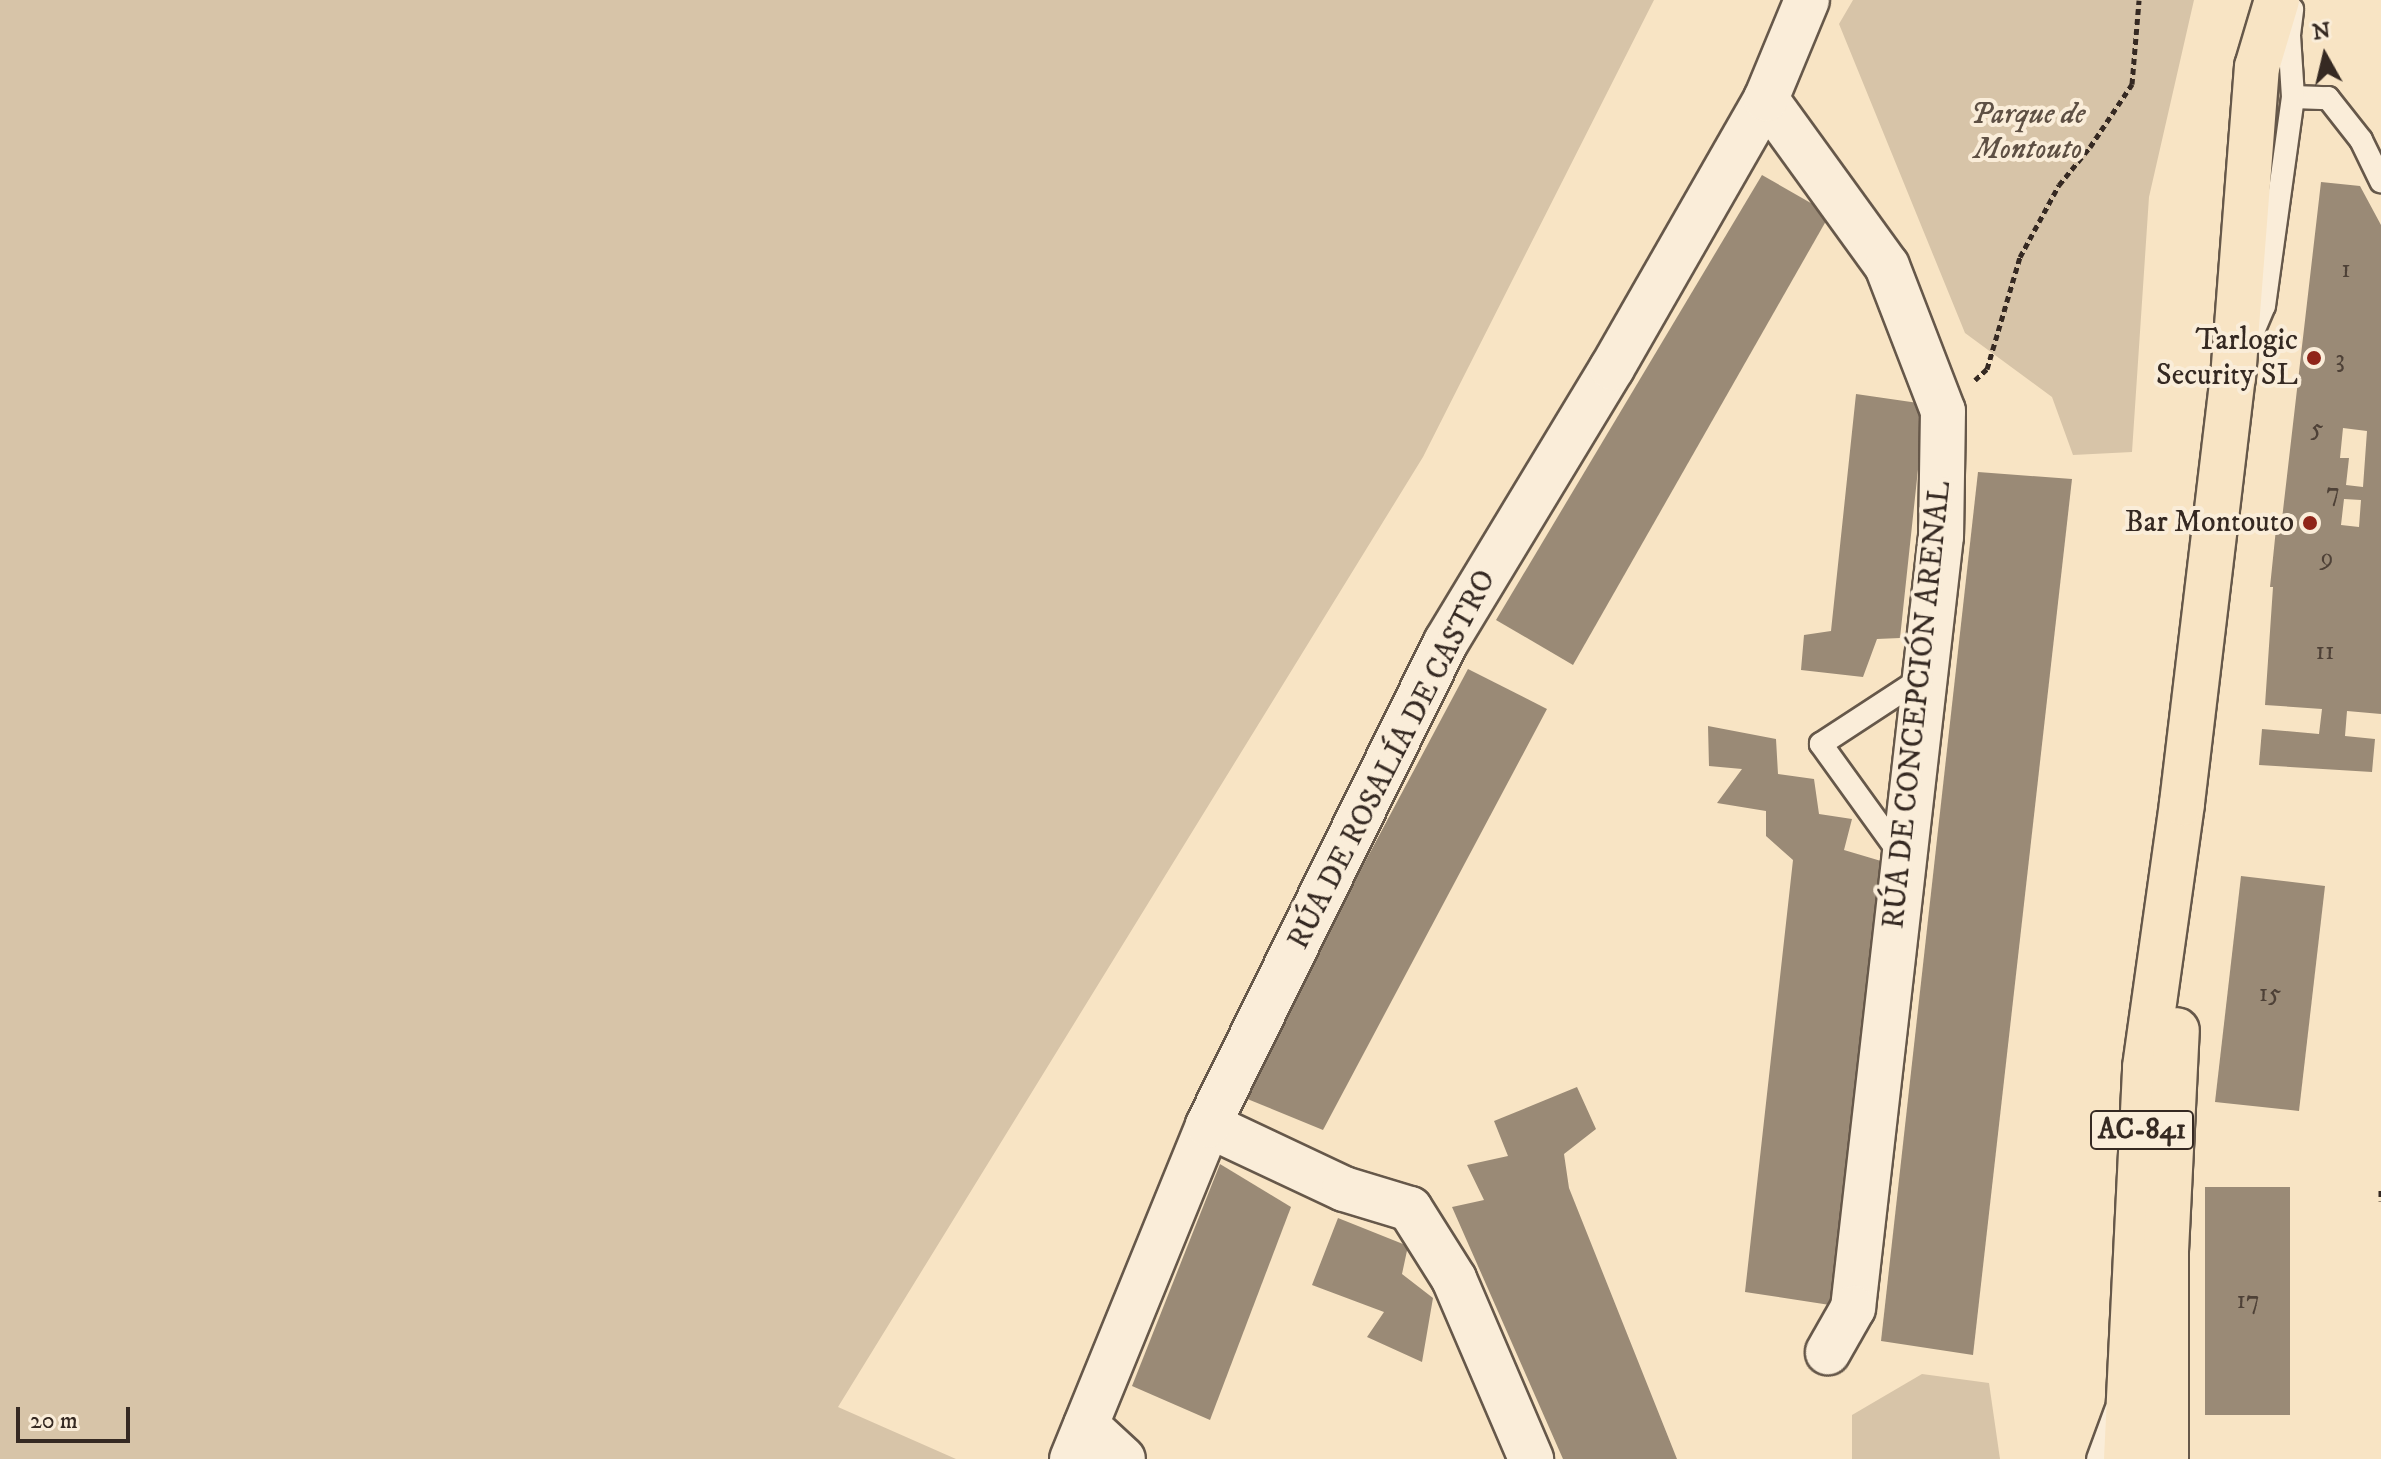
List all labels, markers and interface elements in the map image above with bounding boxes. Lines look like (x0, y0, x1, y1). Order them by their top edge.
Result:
north arrow (2285, 16, 2365, 96)
text: N (2311, 17, 2332, 46)
park label: Parque de Montouto (1970, 97, 2086, 168)
house number: 1 (2341, 254, 2351, 286)
place label: Tarlogic Security SL (2156, 323, 2298, 394)
house number: 3 (2335, 344, 2345, 376)
marker: Tarlogic Security SL (2305, 349, 2323, 367)
house number: 5 (2311, 413, 2323, 445)
house number: 7 (2326, 477, 2340, 509)
street label: RÚA DE CONCEPCIÓN ARENAL (1877, 479, 1959, 931)
place label: Bar Montouto (2125, 505, 2294, 541)
marker: Bar Montouto (2301, 514, 2319, 532)
house number: 9 (2321, 542, 2333, 574)
street label: RÚA DE ROSALÍA DE CASTRO (1281, 564, 1505, 956)
house number: 11 (2315, 636, 2335, 668)
house number: 15 (2259, 978, 2281, 1010)
road number: AC-841 (2090, 1106, 2194, 1154)
house number: 17 (2236, 1285, 2260, 1317)
scale bar (20, 1391, 134, 1441)
text: 20 m (30, 1406, 78, 1436)

